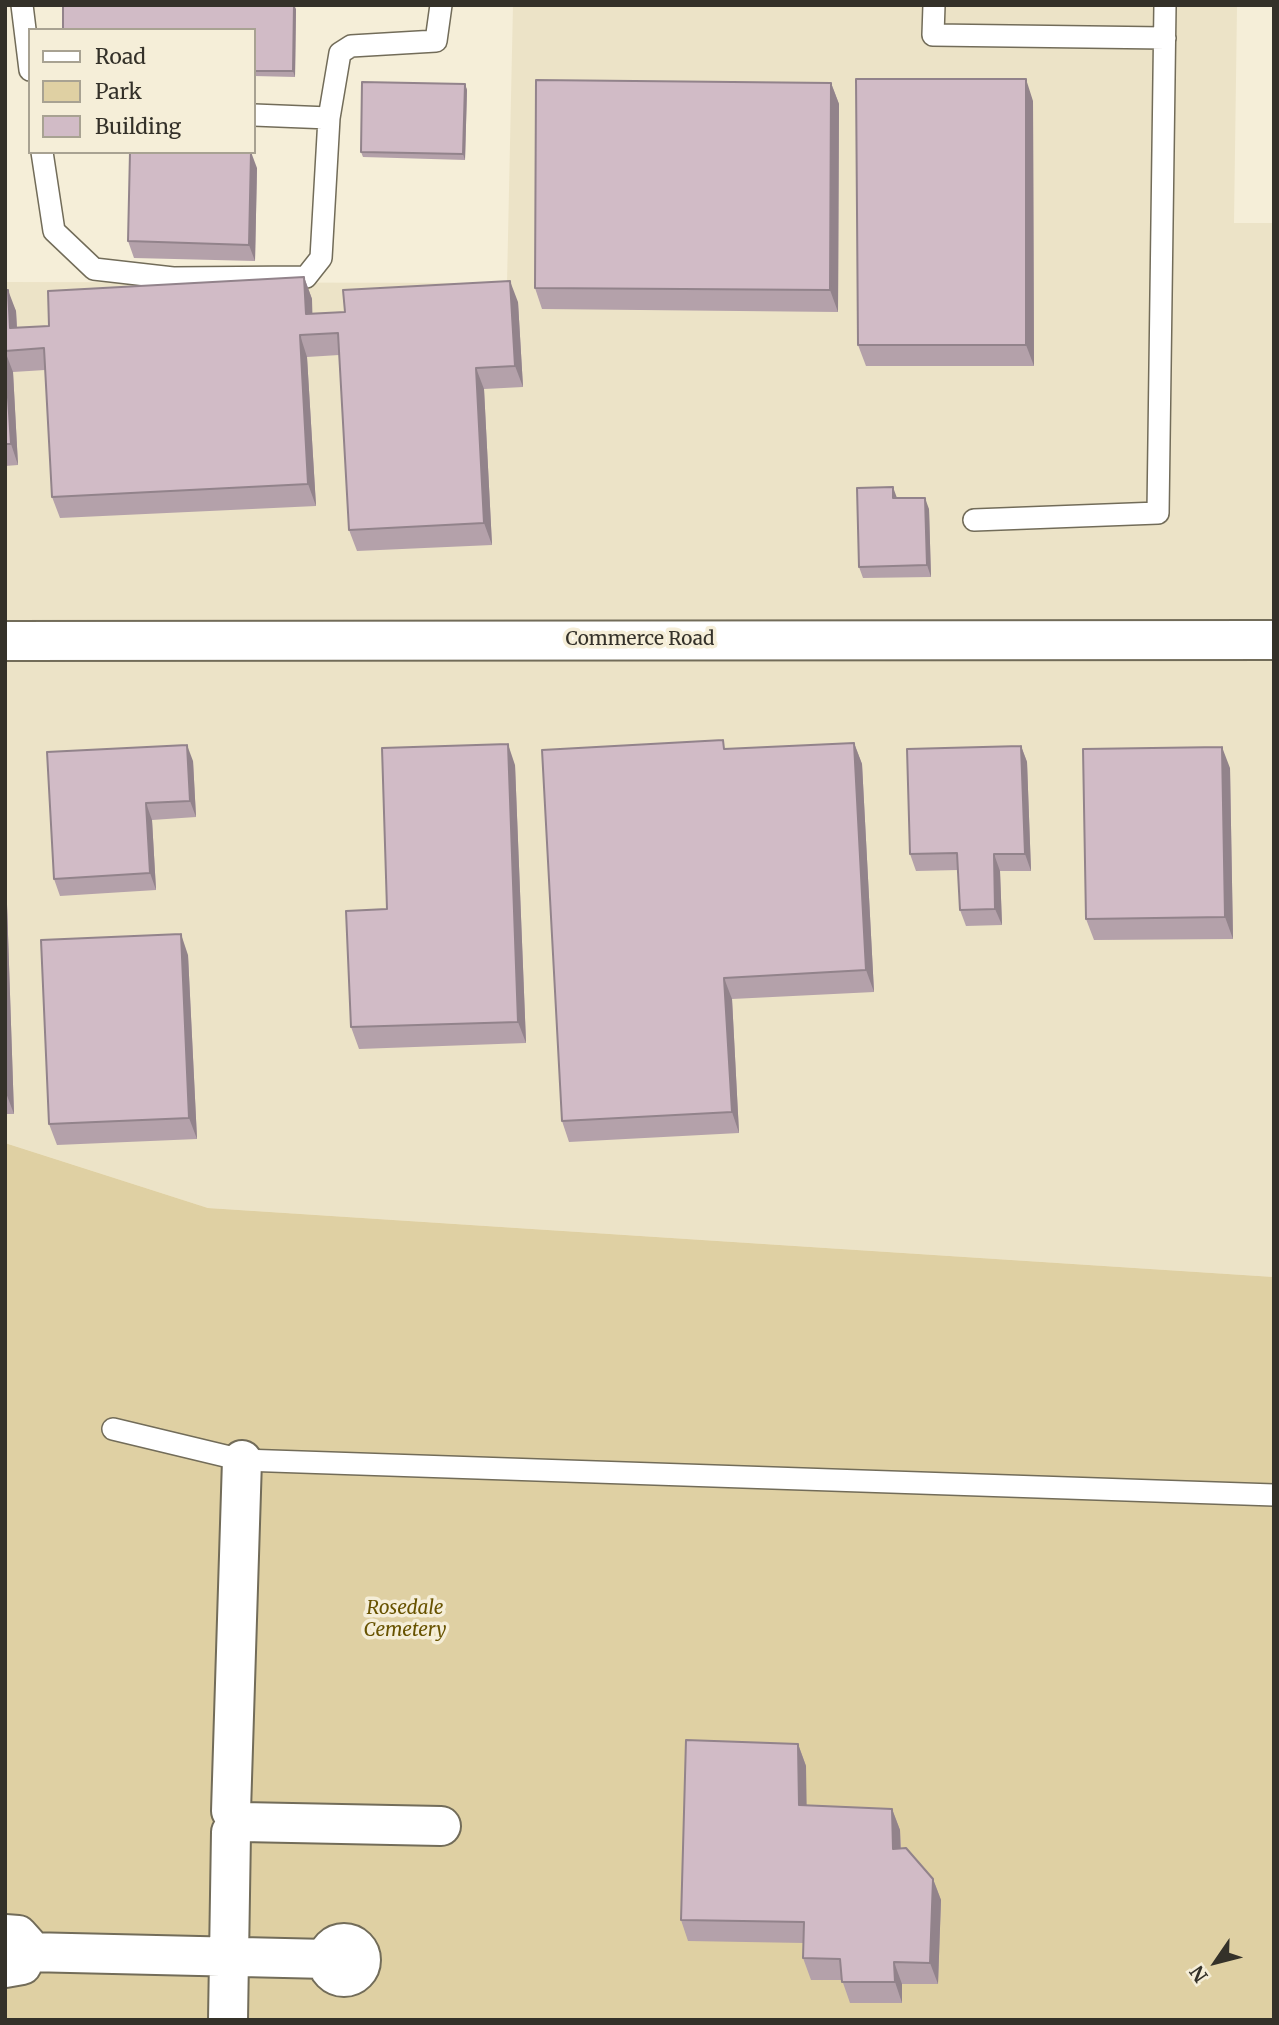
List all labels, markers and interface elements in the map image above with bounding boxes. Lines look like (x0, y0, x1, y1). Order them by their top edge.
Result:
legend (28, 28, 256, 154)
text: Road (95, 43, 146, 70)
text: Park (95, 78, 142, 105)
text: Building (95, 113, 181, 140)
street label: Commerce Road (566, 629, 714, 651)
park label: Rosedale Cemetery (364, 1598, 446, 1642)
north arrow (1181, 1927, 1251, 1997)
text: N (1185, 1961, 1213, 1987)

